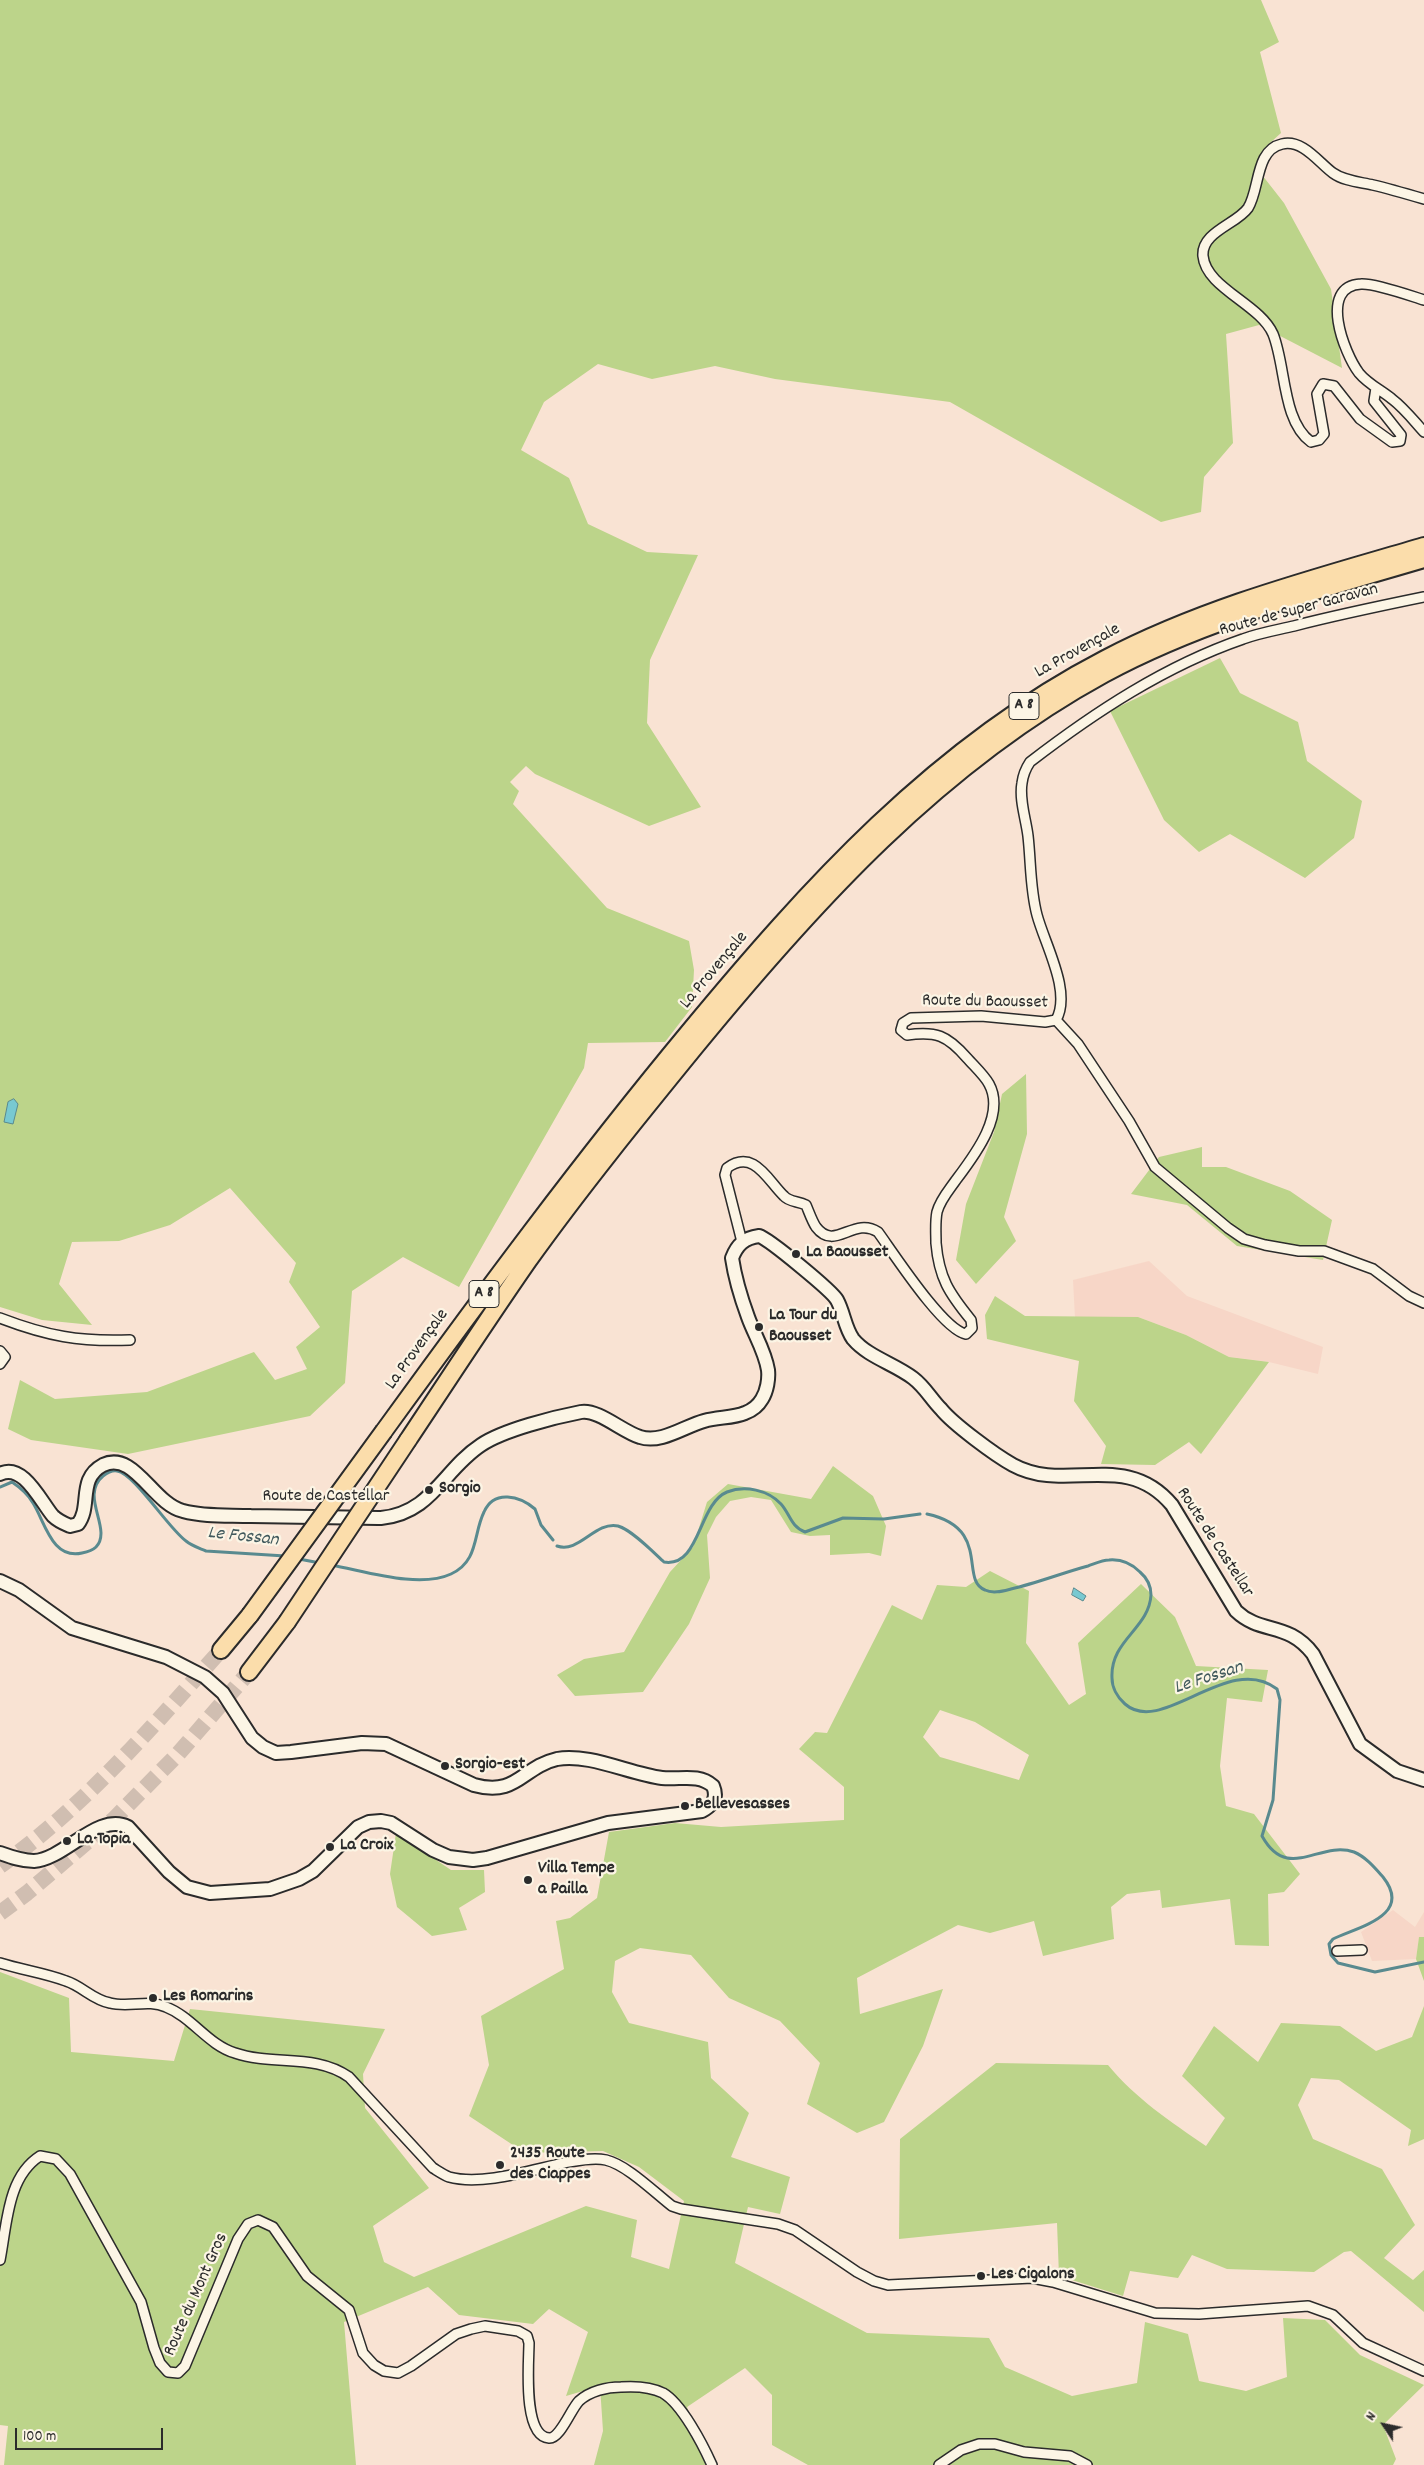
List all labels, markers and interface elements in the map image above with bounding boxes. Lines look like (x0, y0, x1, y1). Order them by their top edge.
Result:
street label: Route de Super Garavan (1217, 579, 1381, 643)
street label: La Provençale (1031, 620, 1125, 684)
road number: A 8 (1009, 692, 1039, 719)
street label: La Provençale (676, 928, 754, 1014)
street label: Route du Baousset (922, 991, 1048, 1015)
place label: La Baousset (806, 1243, 888, 1265)
marker: La Baousset (790, 1248, 802, 1260)
road number: A 8 (469, 1280, 499, 1308)
street label: La Provençale (382, 1305, 454, 1395)
place label: La Tour du Baousset (769, 1306, 837, 1348)
marker: La Tour du Baousset (753, 1321, 765, 1333)
place label: Sorgio (439, 1479, 481, 1501)
marker: Sorgio (423, 1484, 435, 1496)
street label: Route de Castellar (1170, 1484, 1258, 1602)
street label: Route de Castellar (263, 1487, 389, 1509)
water label: Le Fossan (206, 1523, 280, 1553)
water label: Le Fossan (1172, 1657, 1246, 1701)
place label: Sorgio-est (455, 1755, 525, 1777)
marker: Sorgio-est (439, 1760, 451, 1772)
place label: Bellevesasses (695, 1795, 790, 1817)
marker: Bellevesasses (679, 1800, 691, 1812)
place label: La Topia (77, 1830, 131, 1852)
marker: La Topia (61, 1835, 73, 1847)
place label: La Croix (340, 1836, 393, 1858)
marker: La Croix (324, 1841, 336, 1853)
place label: Villa Tempe a Pailla (538, 1859, 615, 1902)
marker: Villa Tempe a Pailla (522, 1874, 534, 1886)
place label: Les Romarins (163, 1987, 253, 2009)
marker: Les Romarins (147, 1992, 159, 2004)
place label: 2435 Route des Ciappes (510, 2144, 591, 2186)
marker: 2435 Route des Ciappes (494, 2159, 506, 2171)
street label: Route du Mont Gros (160, 2230, 234, 2360)
place label: Les Cigalons (991, 2265, 1075, 2287)
marker: Les Cigalons (975, 2270, 987, 2282)
north arrow (1359, 2400, 1409, 2450)
text: N (1361, 2408, 1382, 2425)
scale bar (18, 2418, 165, 2450)
text: 100 m (23, 2426, 56, 2448)

